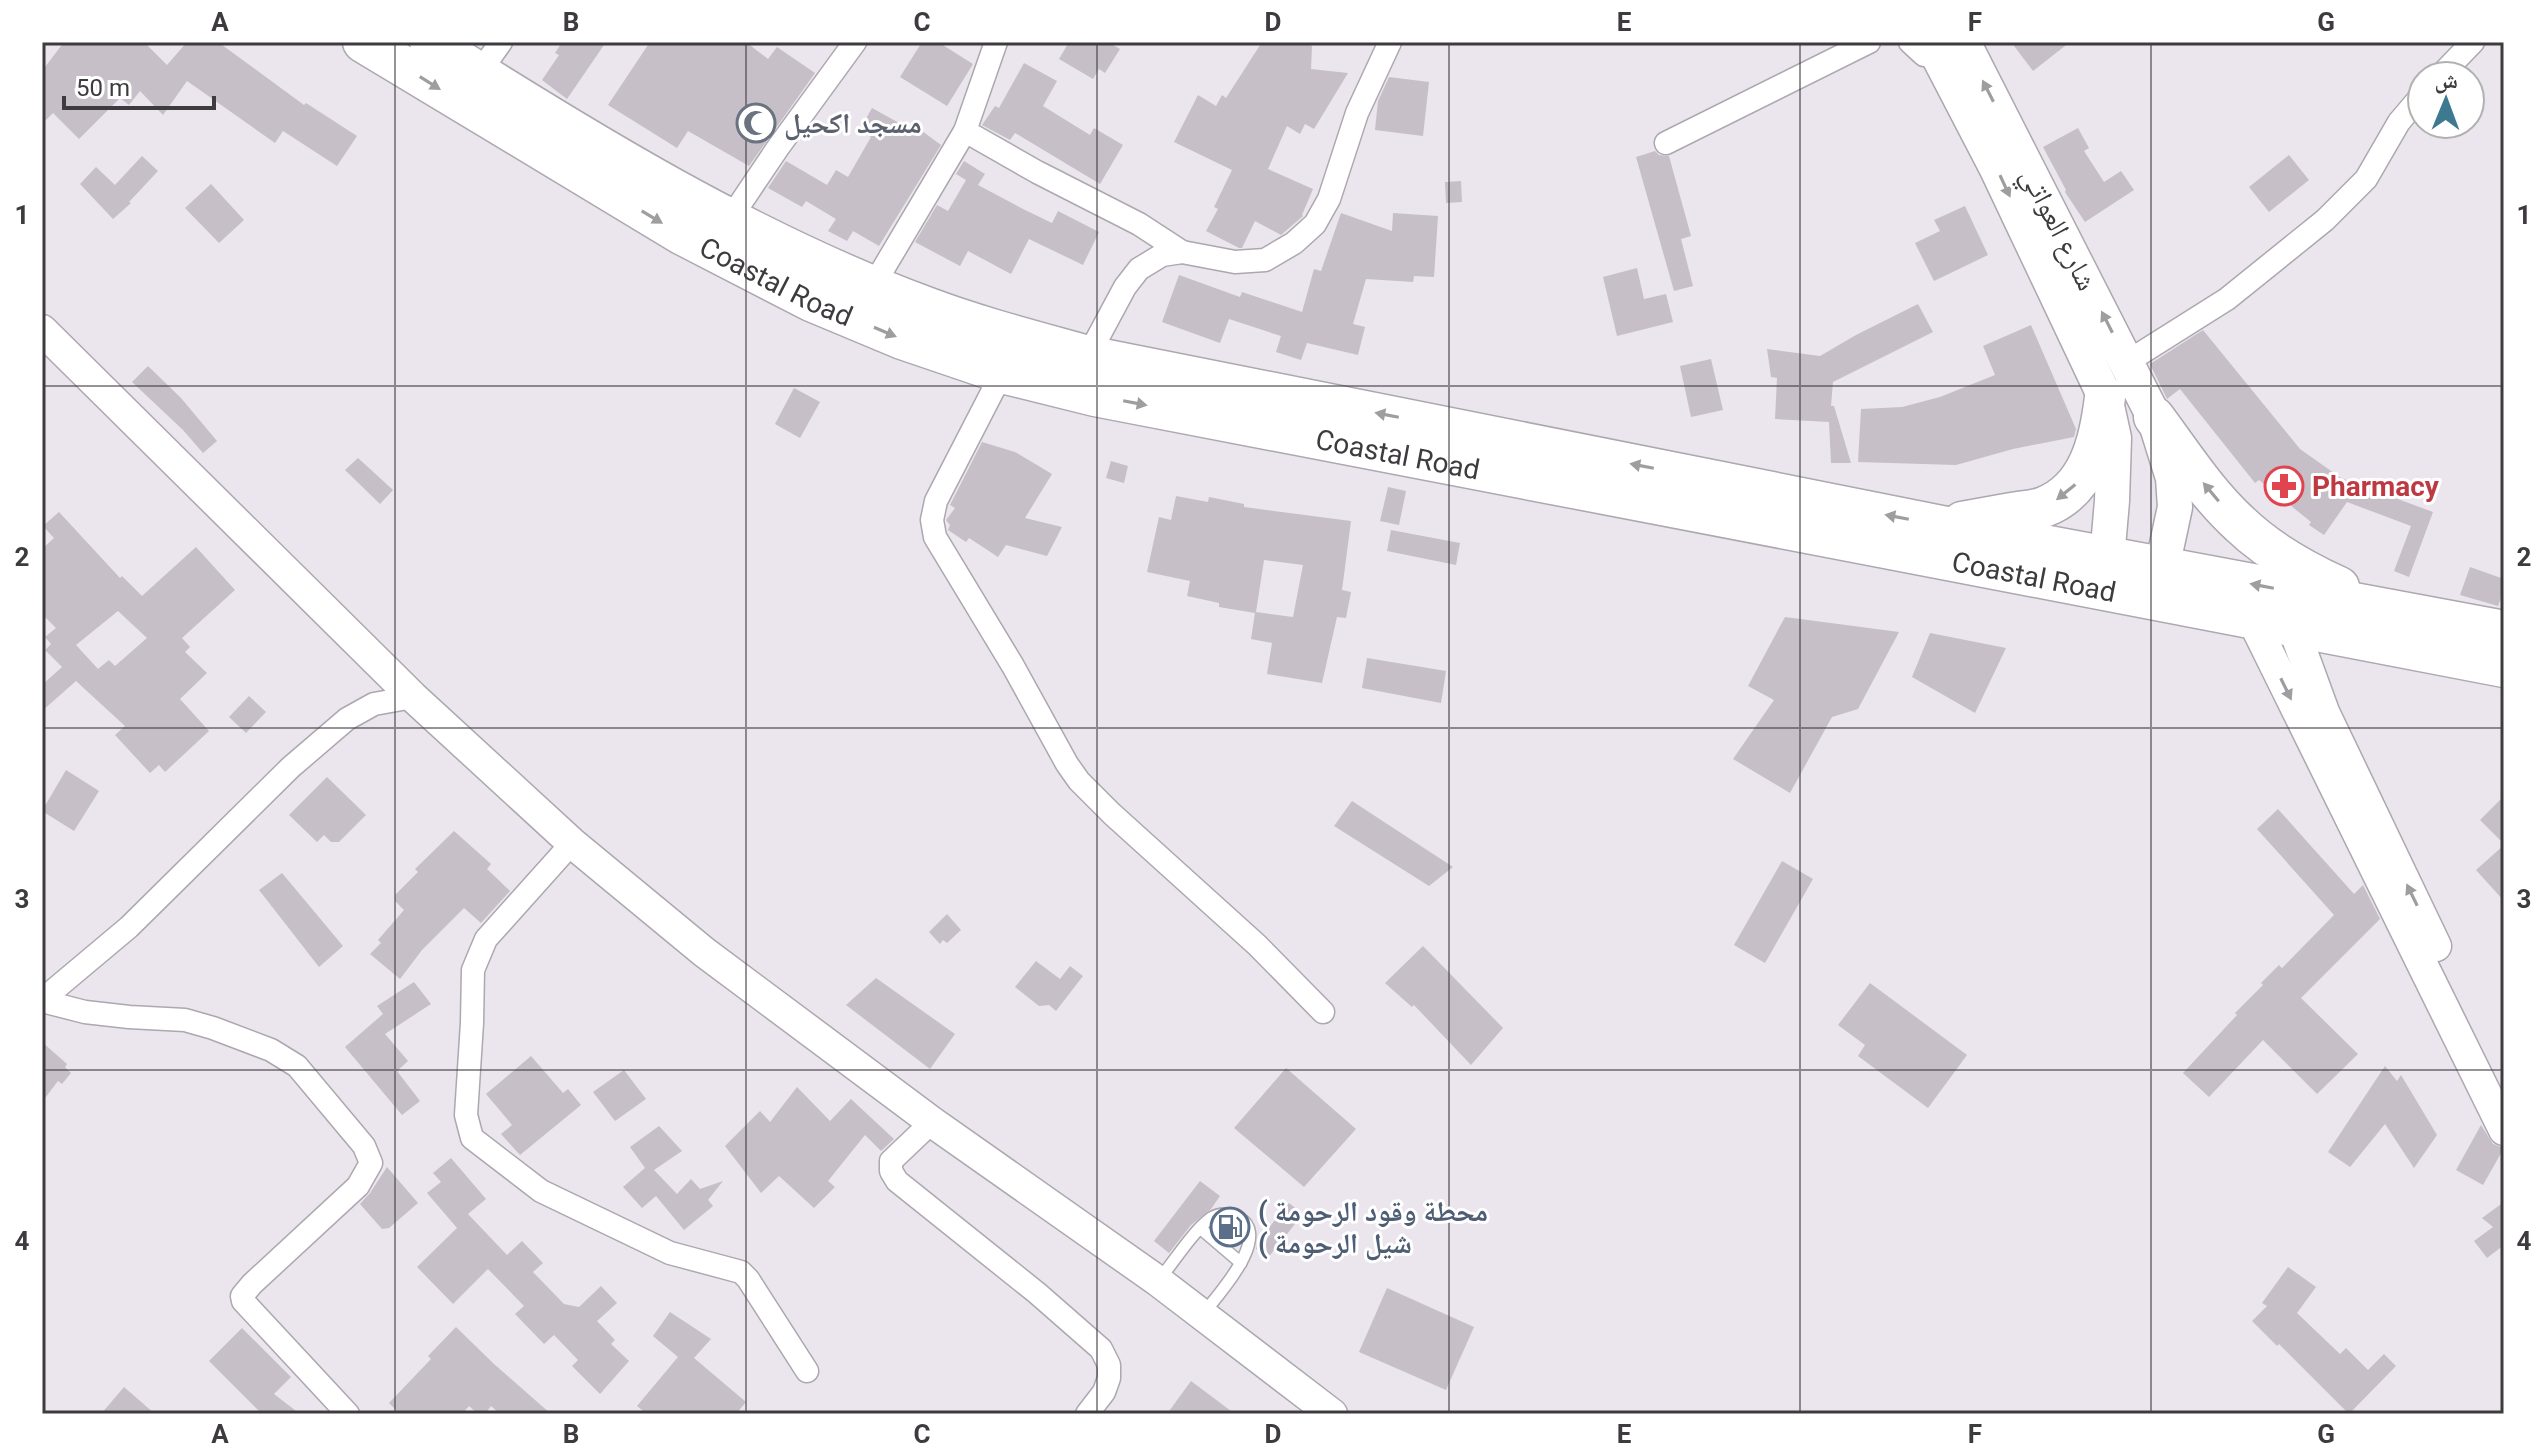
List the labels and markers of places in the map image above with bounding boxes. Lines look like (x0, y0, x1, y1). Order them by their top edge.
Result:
mosque icon: مسجد اكحيل (735, 102, 777, 144)
place label: مسجد اكحيل (784, 107, 922, 141)
pharmacy icon: Pharmacy (2263, 465, 2305, 507)
place label: Pharmacy (2312, 470, 2440, 503)
place label: ( محطة وقود الرحومة ( شيل الرحومة (1258, 1195, 1488, 1261)
fuel station icon: ( محطة وقود الرحومة ( شيل الرحومة (1209, 1206, 1251, 1248)

